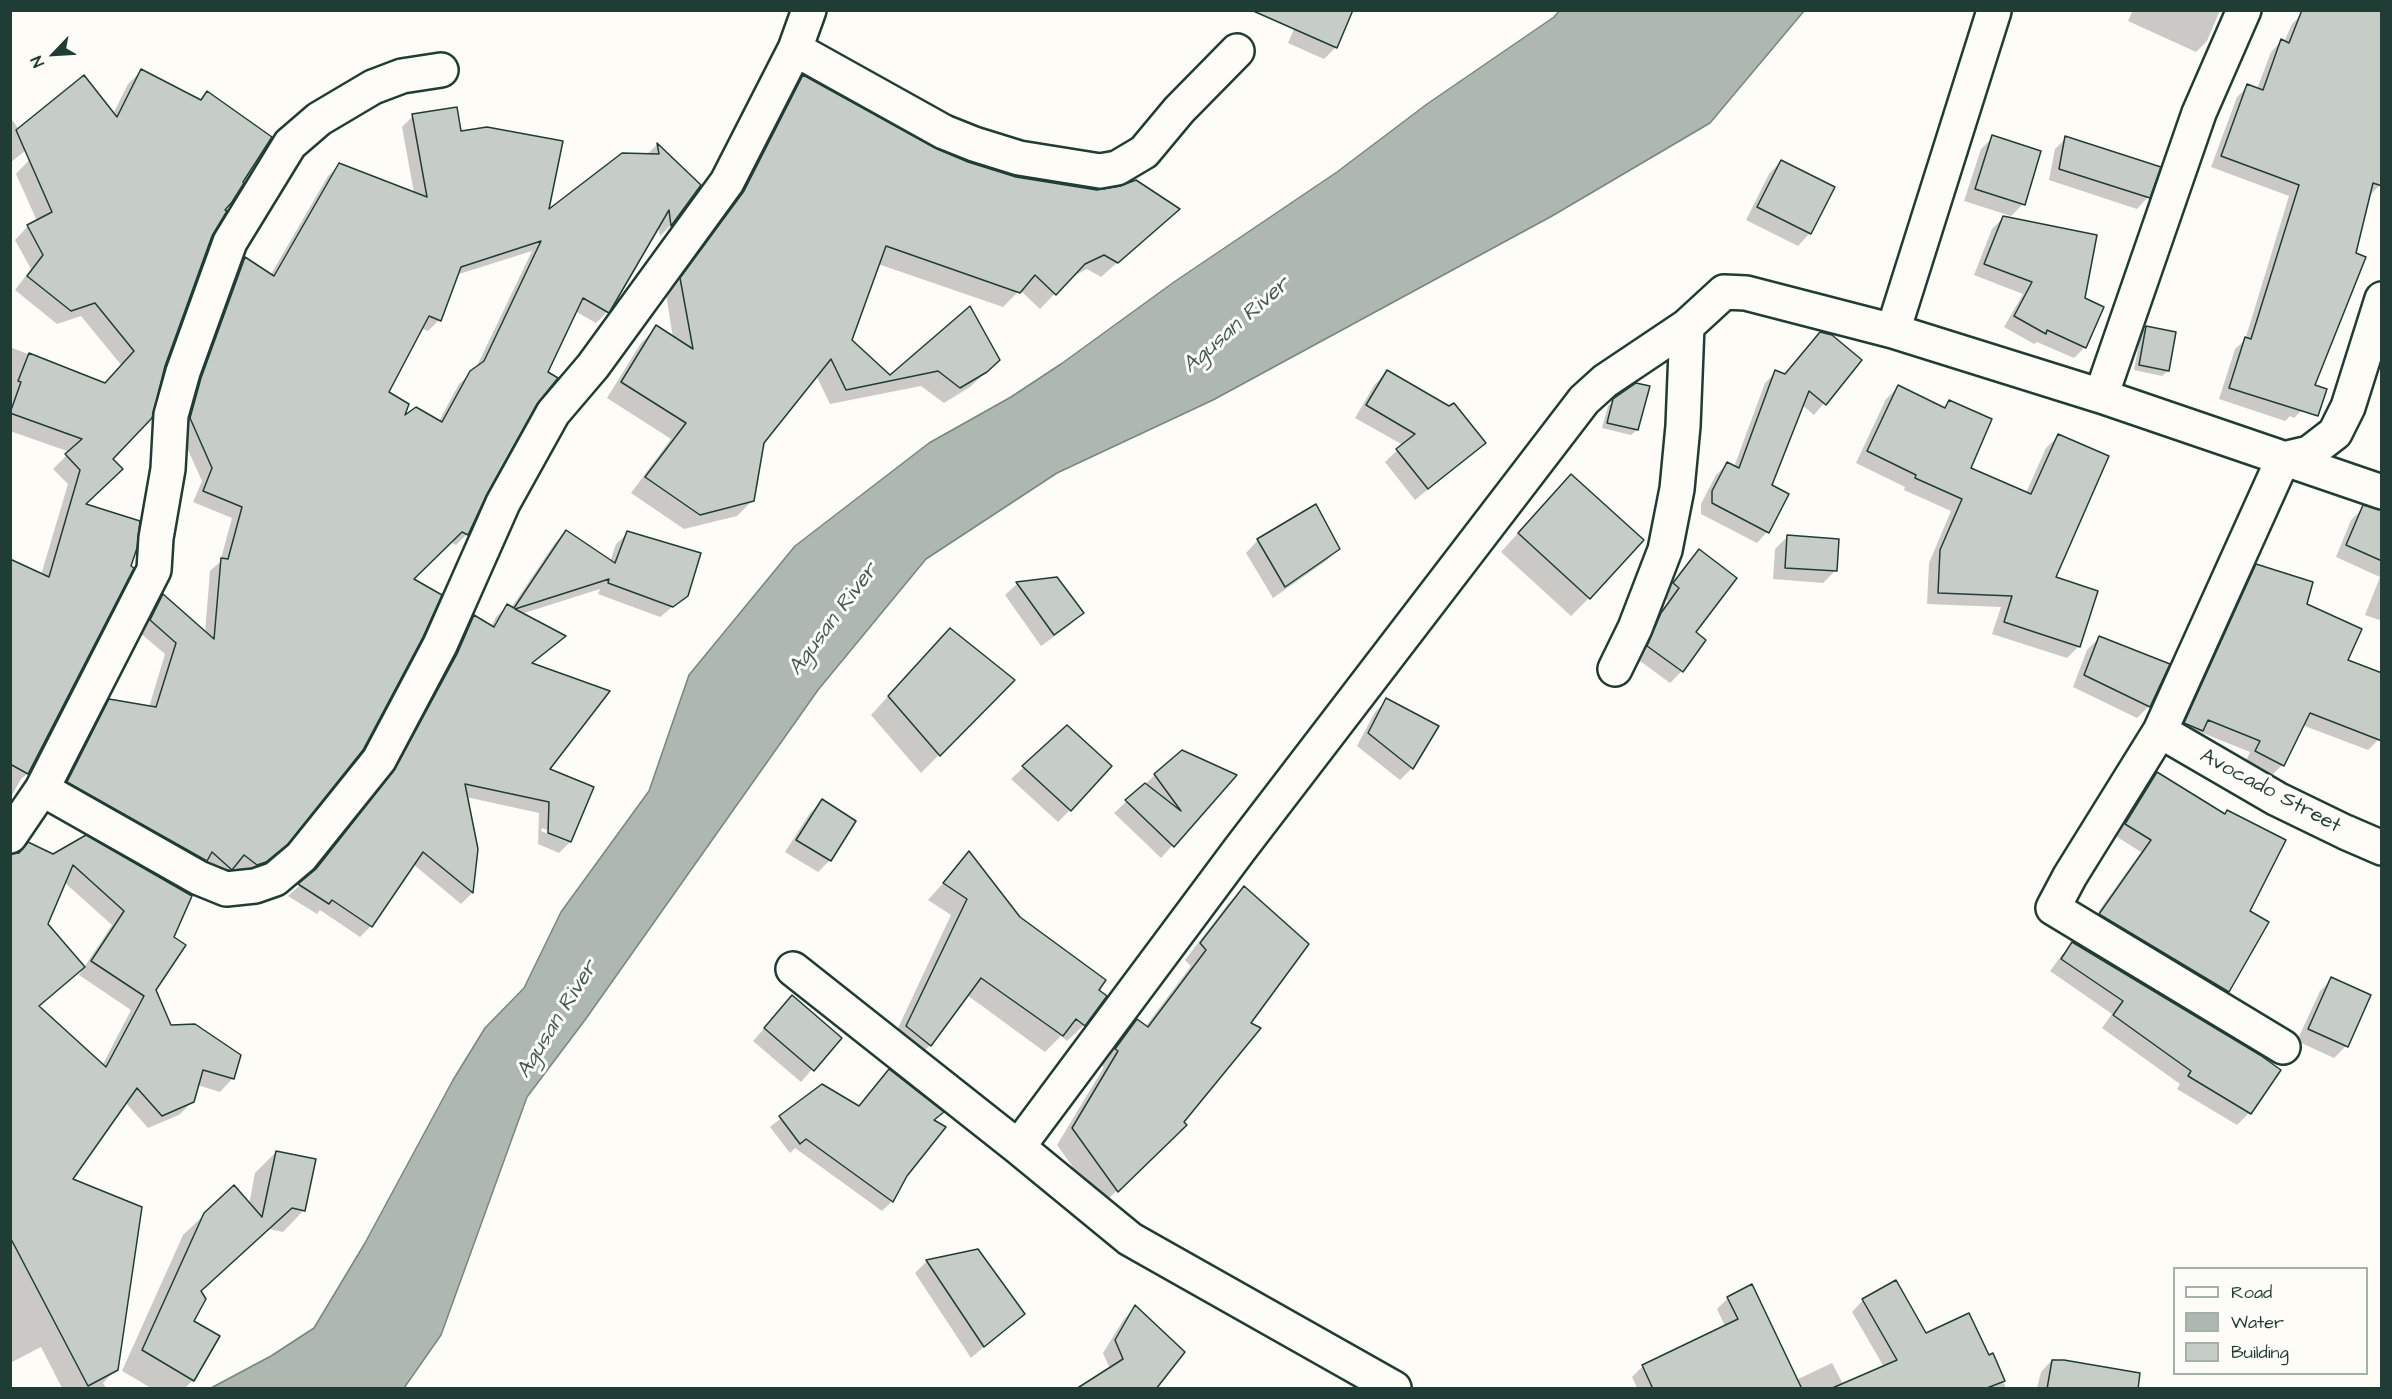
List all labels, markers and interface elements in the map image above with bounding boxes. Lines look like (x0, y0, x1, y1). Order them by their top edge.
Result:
north arrow (24, 24, 84, 84)
text: N (26, 52, 50, 71)
water label: Agusan River (1178, 272, 1296, 380)
water label: Agusan River (783, 559, 885, 681)
street label: Avocado Street (2195, 744, 2345, 840)
water label: Agusan River (512, 957, 604, 1083)
legend (2173, 1267, 2368, 1375)
text: Road (2231, 1280, 2272, 1305)
text: Water (2231, 1310, 2284, 1335)
text: Building (2231, 1340, 2289, 1365)

